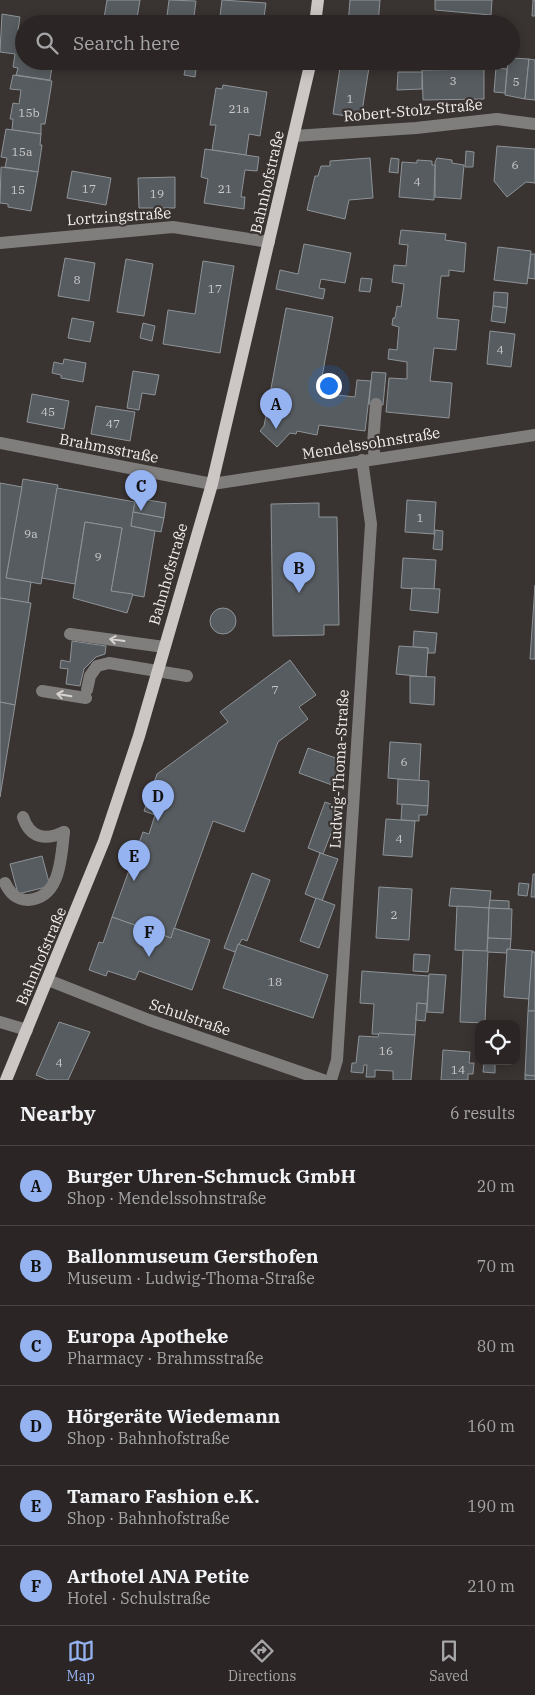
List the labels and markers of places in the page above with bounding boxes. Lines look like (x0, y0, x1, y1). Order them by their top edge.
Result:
pin: A (260, 388, 292, 429)
pin: C (125, 470, 157, 511)
pin: B (283, 552, 315, 593)
pin: D (142, 780, 174, 821)
pin: E (118, 840, 150, 881)
pin: F (133, 916, 165, 957)

